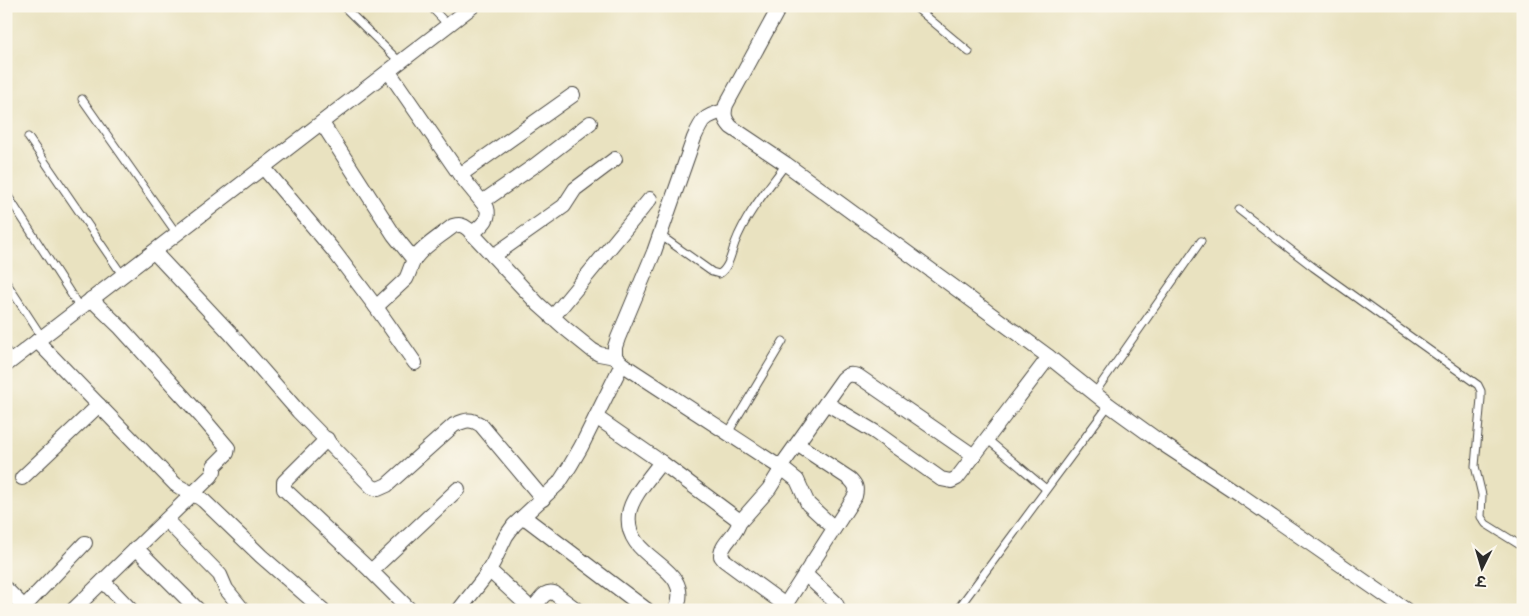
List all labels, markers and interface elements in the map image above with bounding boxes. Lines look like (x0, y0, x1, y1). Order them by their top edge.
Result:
north arrow (1456, 544, 1506, 594)
text: उ (1474, 569, 1488, 590)

